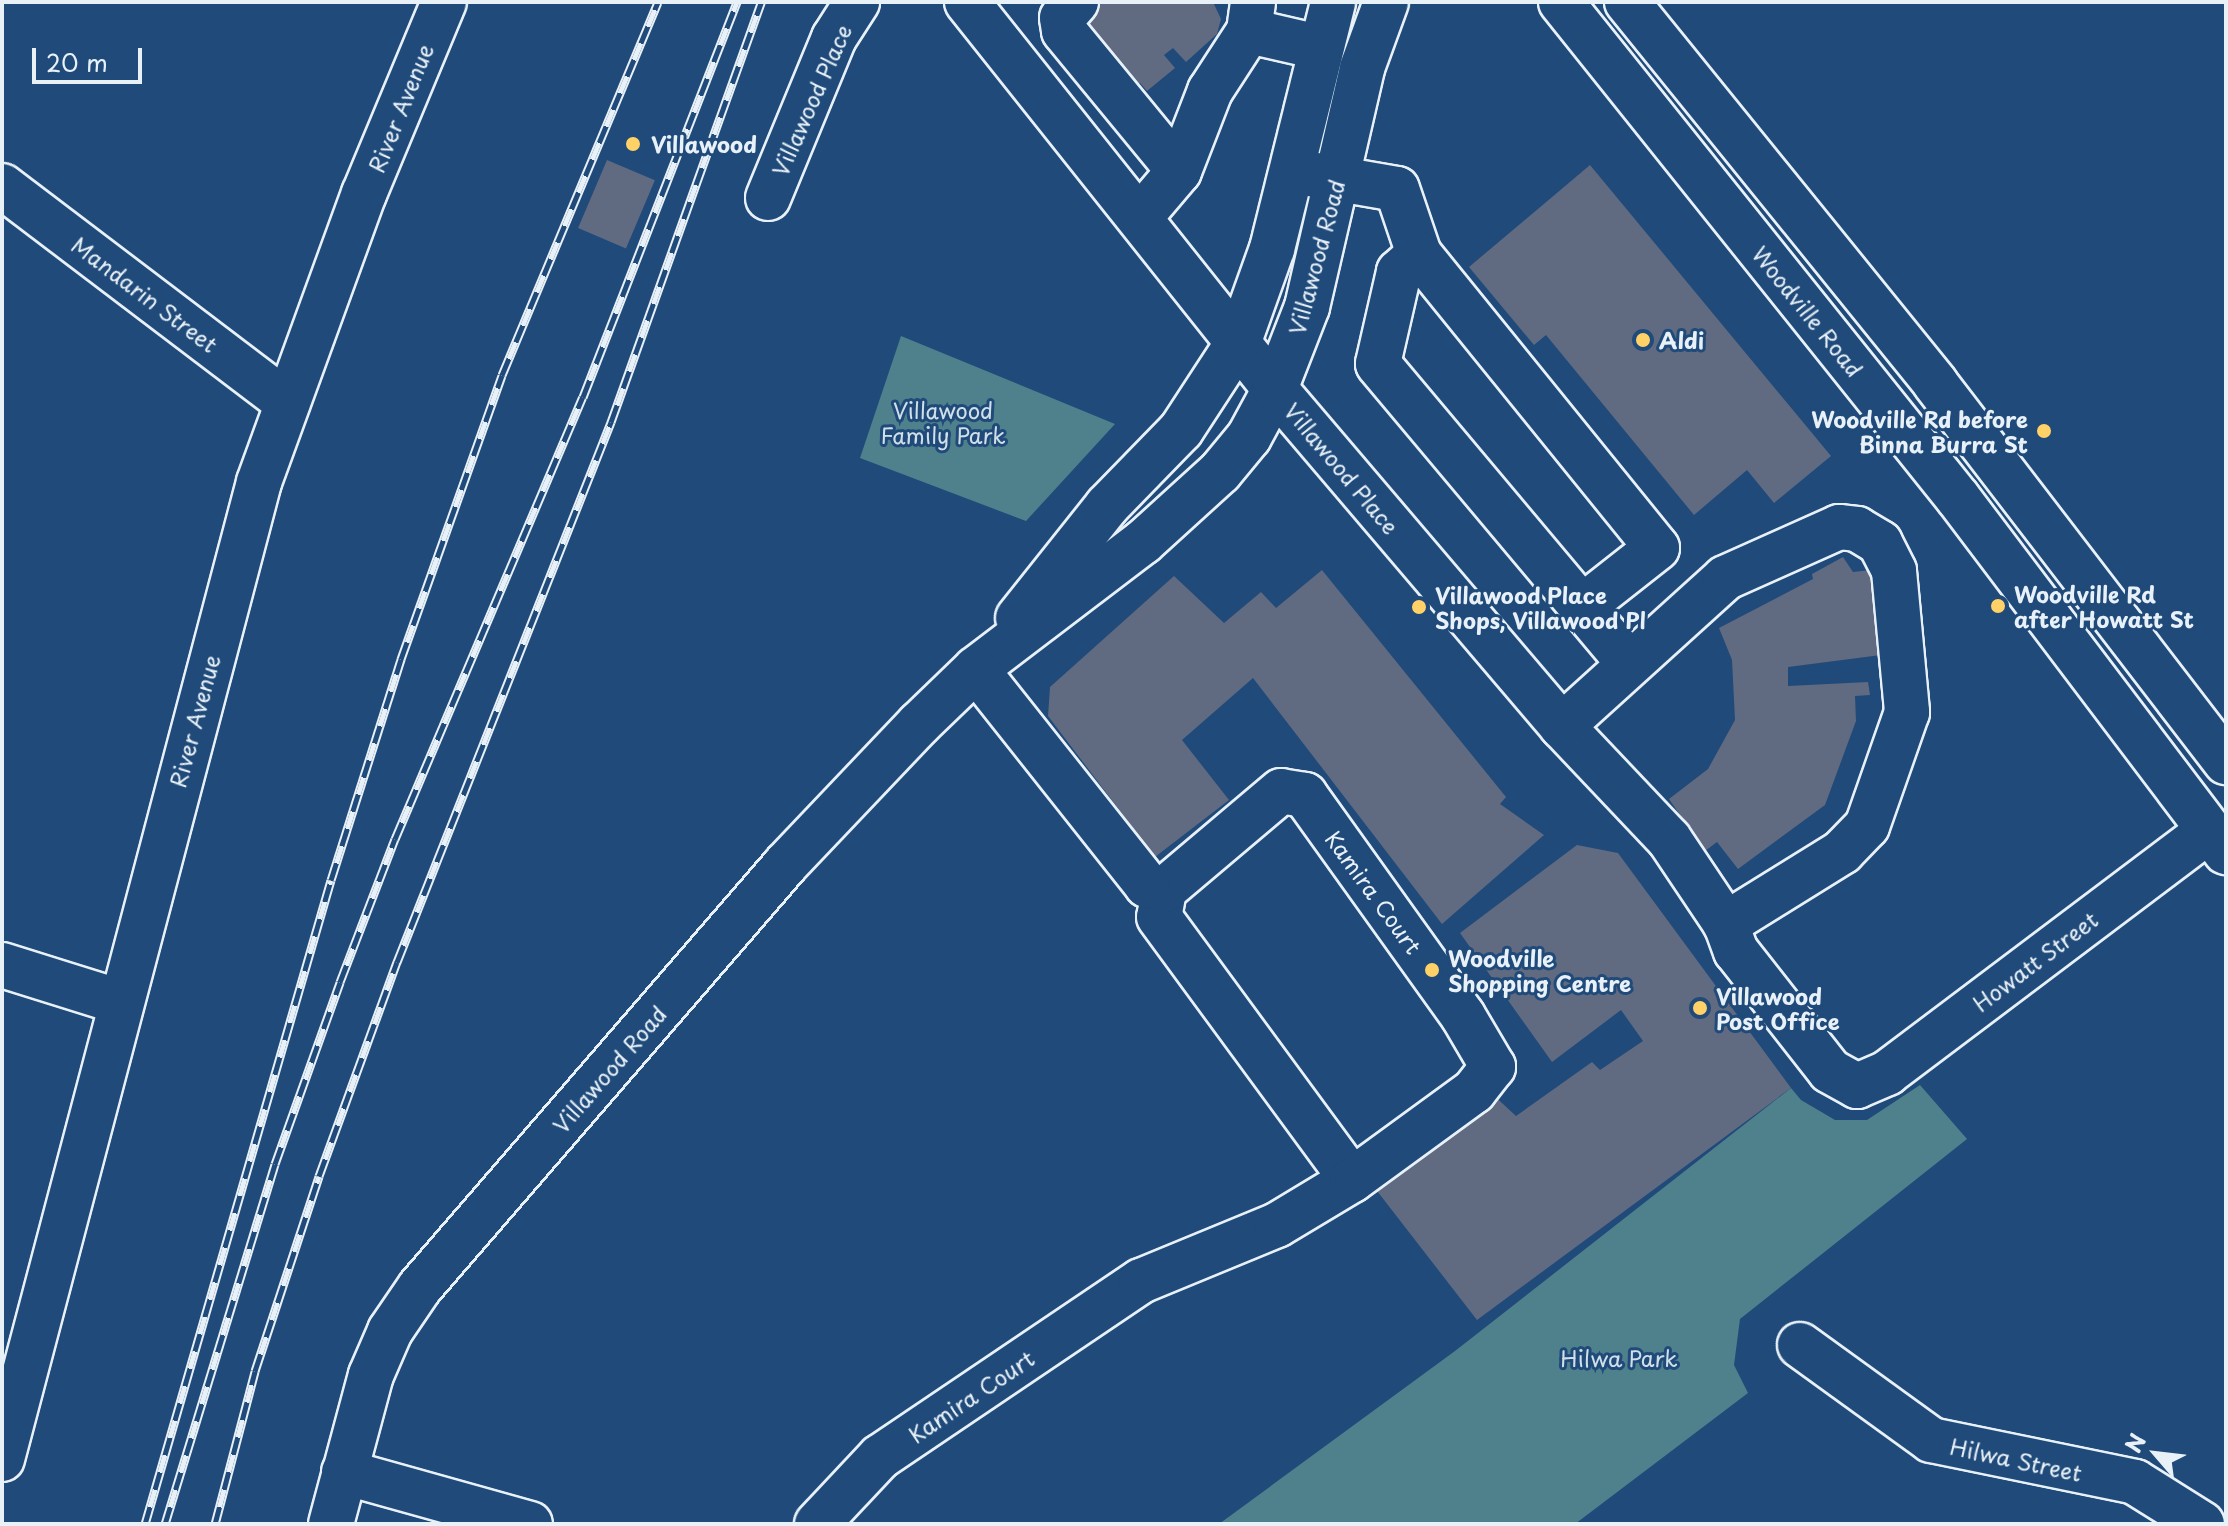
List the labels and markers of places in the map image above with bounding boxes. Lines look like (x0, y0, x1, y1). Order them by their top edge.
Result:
place label: Villawood (651, 131, 757, 157)
marker: Villawood (622, 133, 644, 155)
place label: Aldi (1659, 327, 1704, 353)
marker: Aldi (1634, 331, 1652, 349)
place label: Woodville Rd before Binna Burra St (1809, 405, 2028, 456)
marker: Woodville Rd before Binna Burra St (2035, 422, 2053, 440)
place label: Woodville Rd after Howatt St (2014, 580, 2194, 632)
place label: Villawood Place Shops, Villawood Pl (1435, 581, 1647, 632)
marker: Woodville Rd after Howatt St (1989, 597, 2007, 615)
marker: Villawood Place Shops, Villawood Pl (1410, 598, 1428, 616)
place label: Woodville Shopping Centre (1448, 944, 1632, 996)
marker: Woodville Shopping Centre (1423, 961, 1441, 979)
place label: Villawood Post Office (1716, 982, 1839, 1034)
marker: Villawood Post Office (1691, 999, 1709, 1017)

